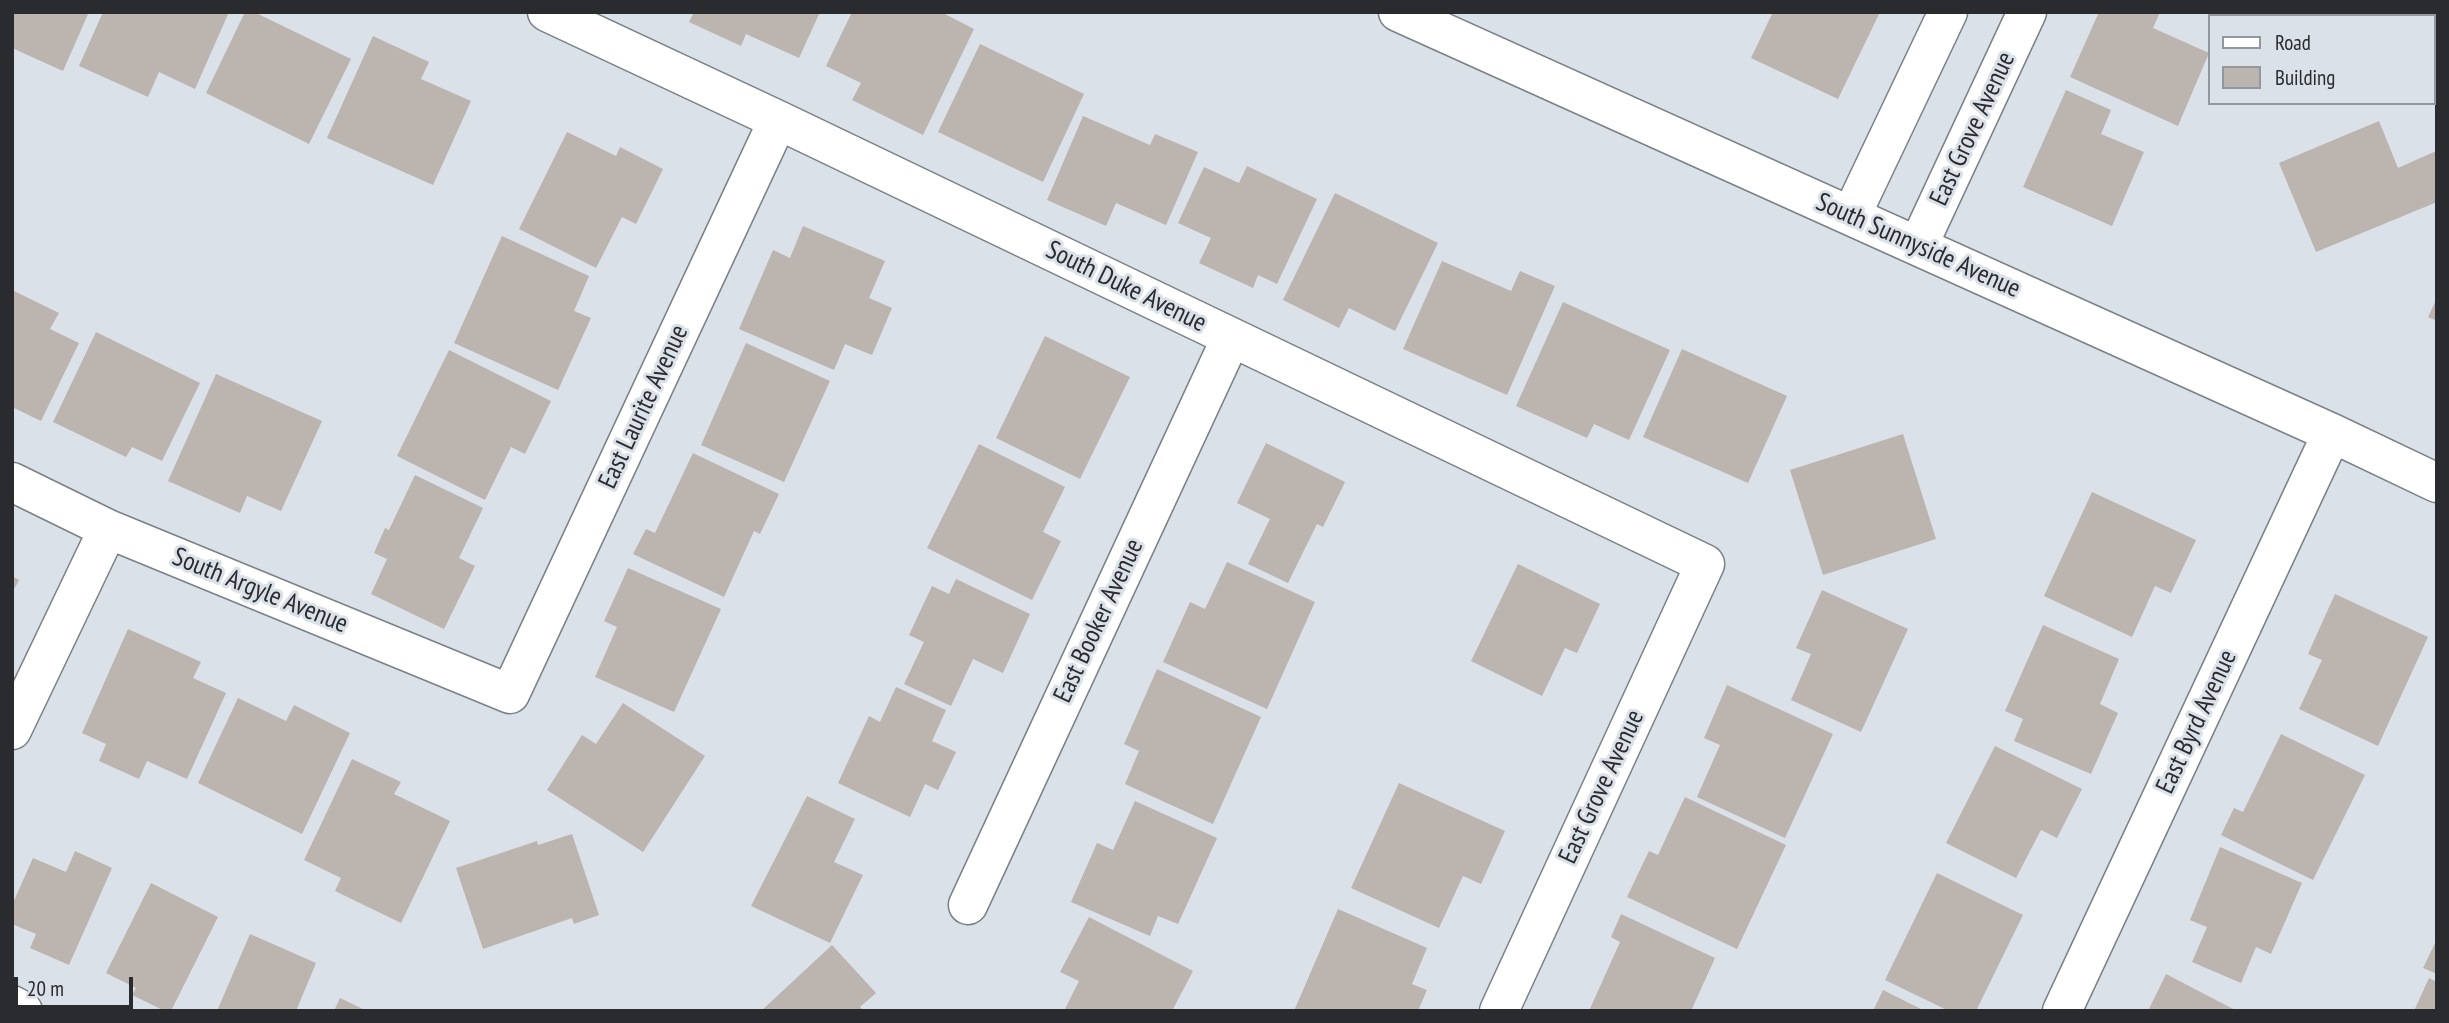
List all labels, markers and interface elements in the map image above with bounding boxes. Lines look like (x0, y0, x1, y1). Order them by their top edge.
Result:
legend (2208, 14, 2435, 105)
text: Road (2275, 29, 2311, 56)
street label: East Grove Avenue (1924, 47, 2022, 211)
text: Building (2275, 64, 2335, 91)
street label: South Sunnyside Avenue (1811, 187, 2025, 305)
street label: South Duke Avenue (1041, 235, 1211, 339)
street label: East Laurite Avenue (592, 320, 696, 494)
street label: East Booker Avenue (1048, 534, 1150, 708)
street label: South Argyle Avenue (168, 542, 352, 640)
street label: East Byrd Avenue (2150, 645, 2244, 799)
street label: East Grove Avenue (1553, 705, 1651, 869)
scale bar (18, 964, 136, 1008)
text: 20 m (27, 975, 64, 1002)

